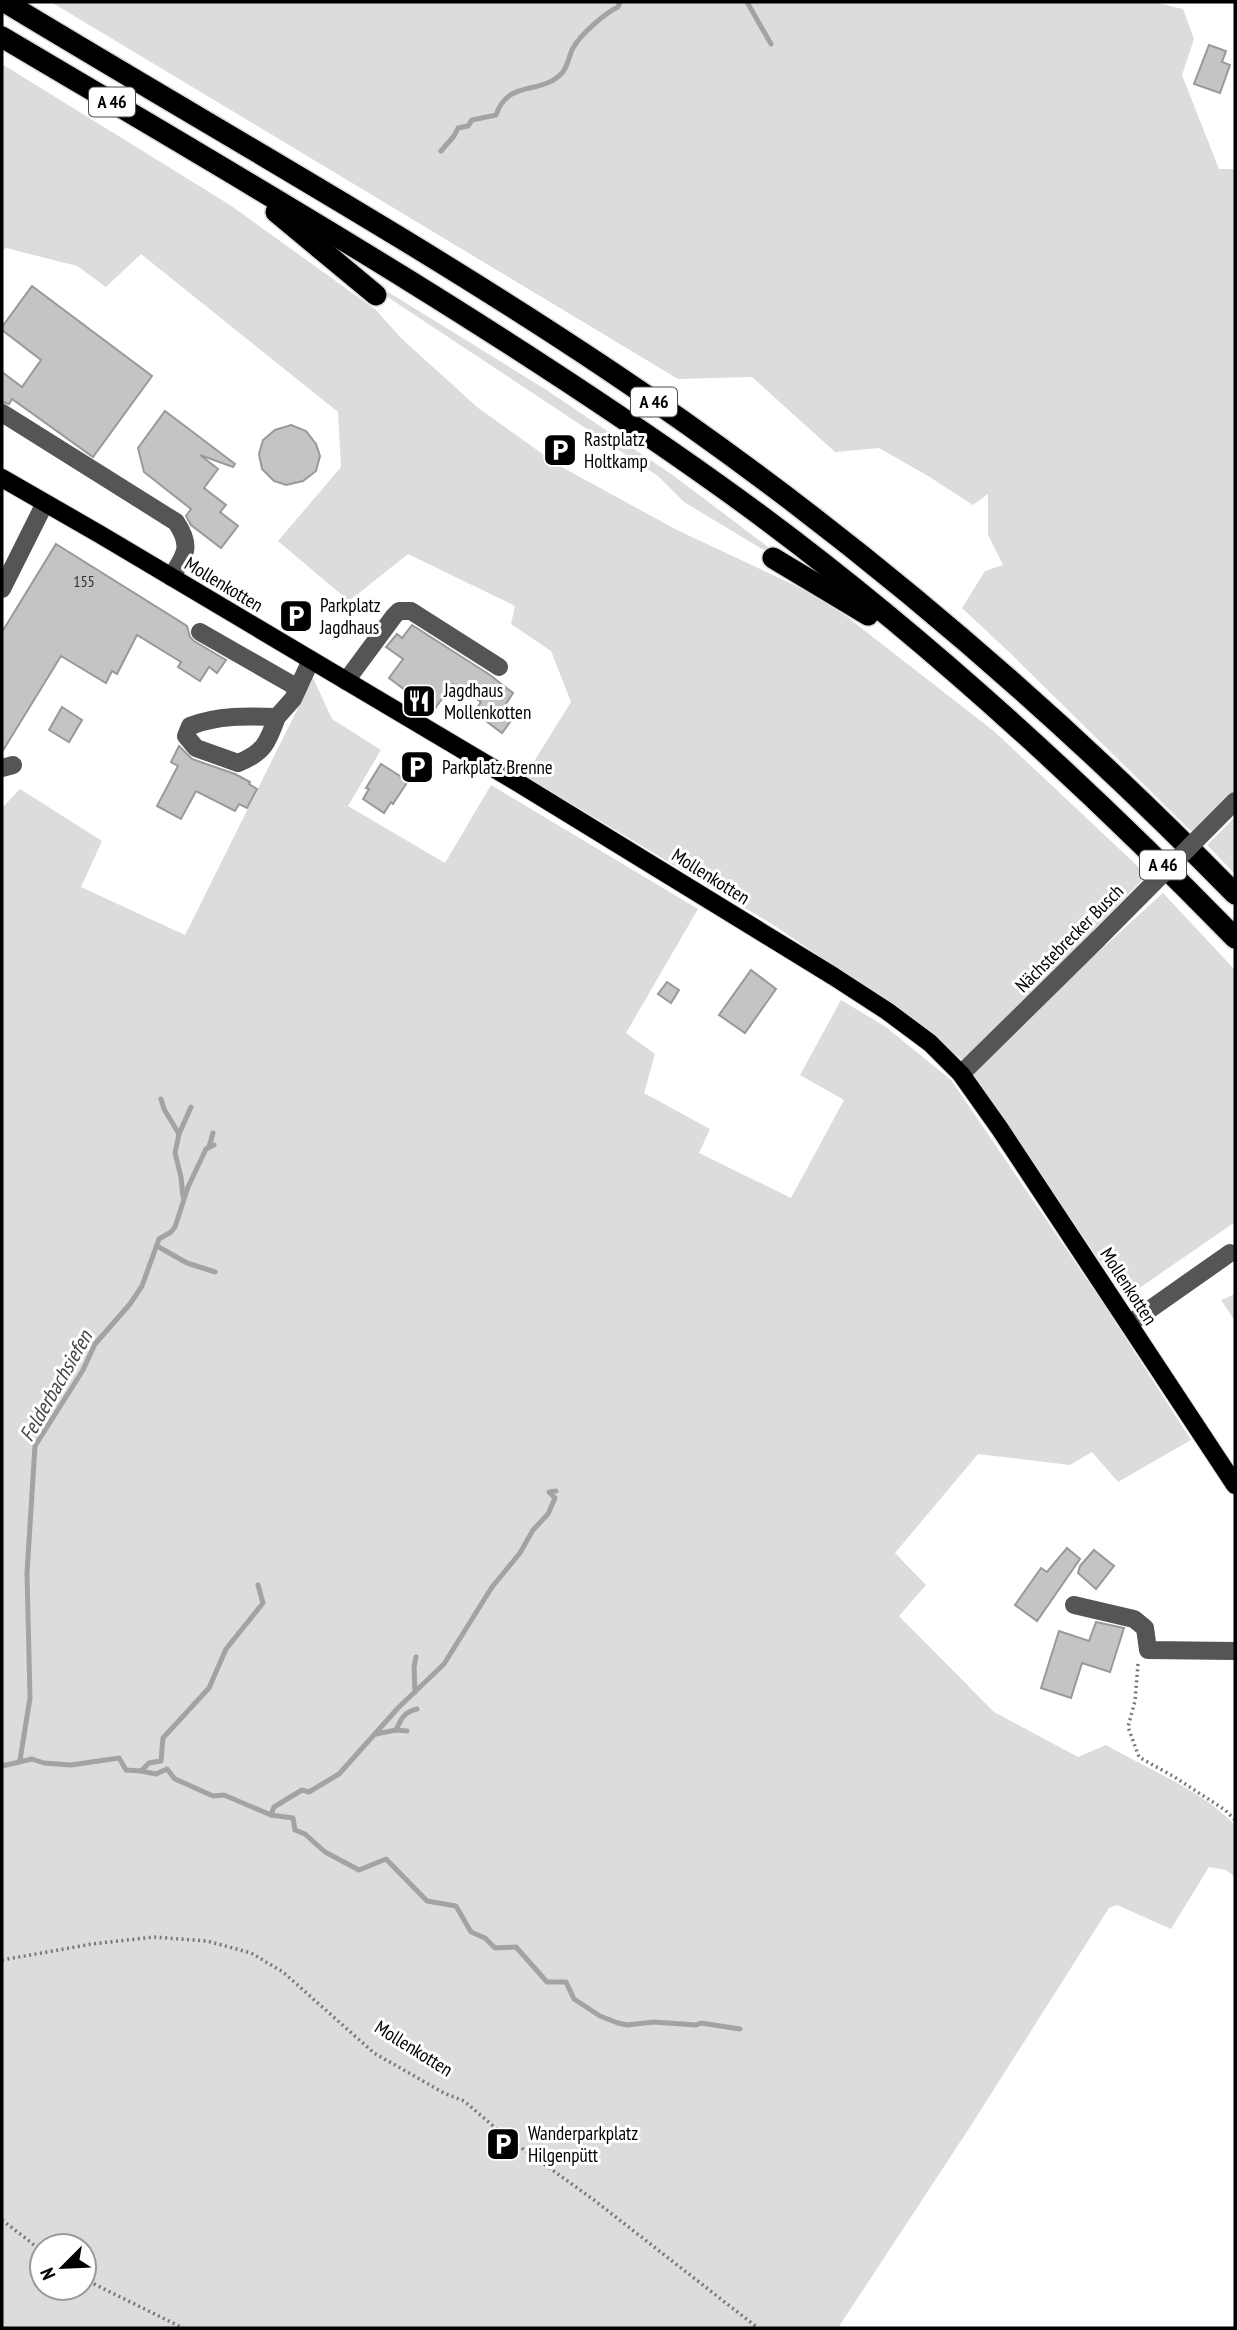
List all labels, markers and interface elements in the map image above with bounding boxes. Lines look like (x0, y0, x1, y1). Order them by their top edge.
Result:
road number: A 46 (89, 88, 135, 116)
road number: A 46 (631, 388, 677, 416)
place label: Rastplatz Holtkamp (584, 427, 648, 473)
parking icon: Rastplatz Holtkamp (541, 431, 579, 469)
street label: Mollenkotten (180, 551, 268, 617)
house number: 155 (73, 571, 95, 591)
place label: Parkplatz Jagdhaus (319, 593, 381, 639)
parking icon: Parkplatz Jagdhaus (277, 597, 315, 635)
place label: Jagdhaus Mollenkotten (443, 678, 531, 724)
restaurant icon: Jagdhaus Mollenkotten (400, 682, 438, 720)
parking icon: Parkplatz Brenne (398, 748, 436, 786)
place label: Parkplatz Brenne (442, 755, 553, 779)
street label: Mollenkotten (668, 843, 754, 909)
road number: A 46 (1140, 850, 1186, 880)
street label: Nächstebrecker Busch (1010, 879, 1128, 997)
street label: Mollenkotten (1095, 1243, 1163, 1329)
water label: Felderbachsiefen (13, 1324, 99, 1446)
street label: Mollenkotten (371, 2015, 457, 2081)
place label: Wanderparkplatz Hilgenpütt (528, 2121, 638, 2167)
parking icon: Wanderparkplatz Hilgenpütt (484, 2125, 522, 2163)
north arrow (28, 2232, 98, 2302)
text: N (34, 2264, 61, 2283)

